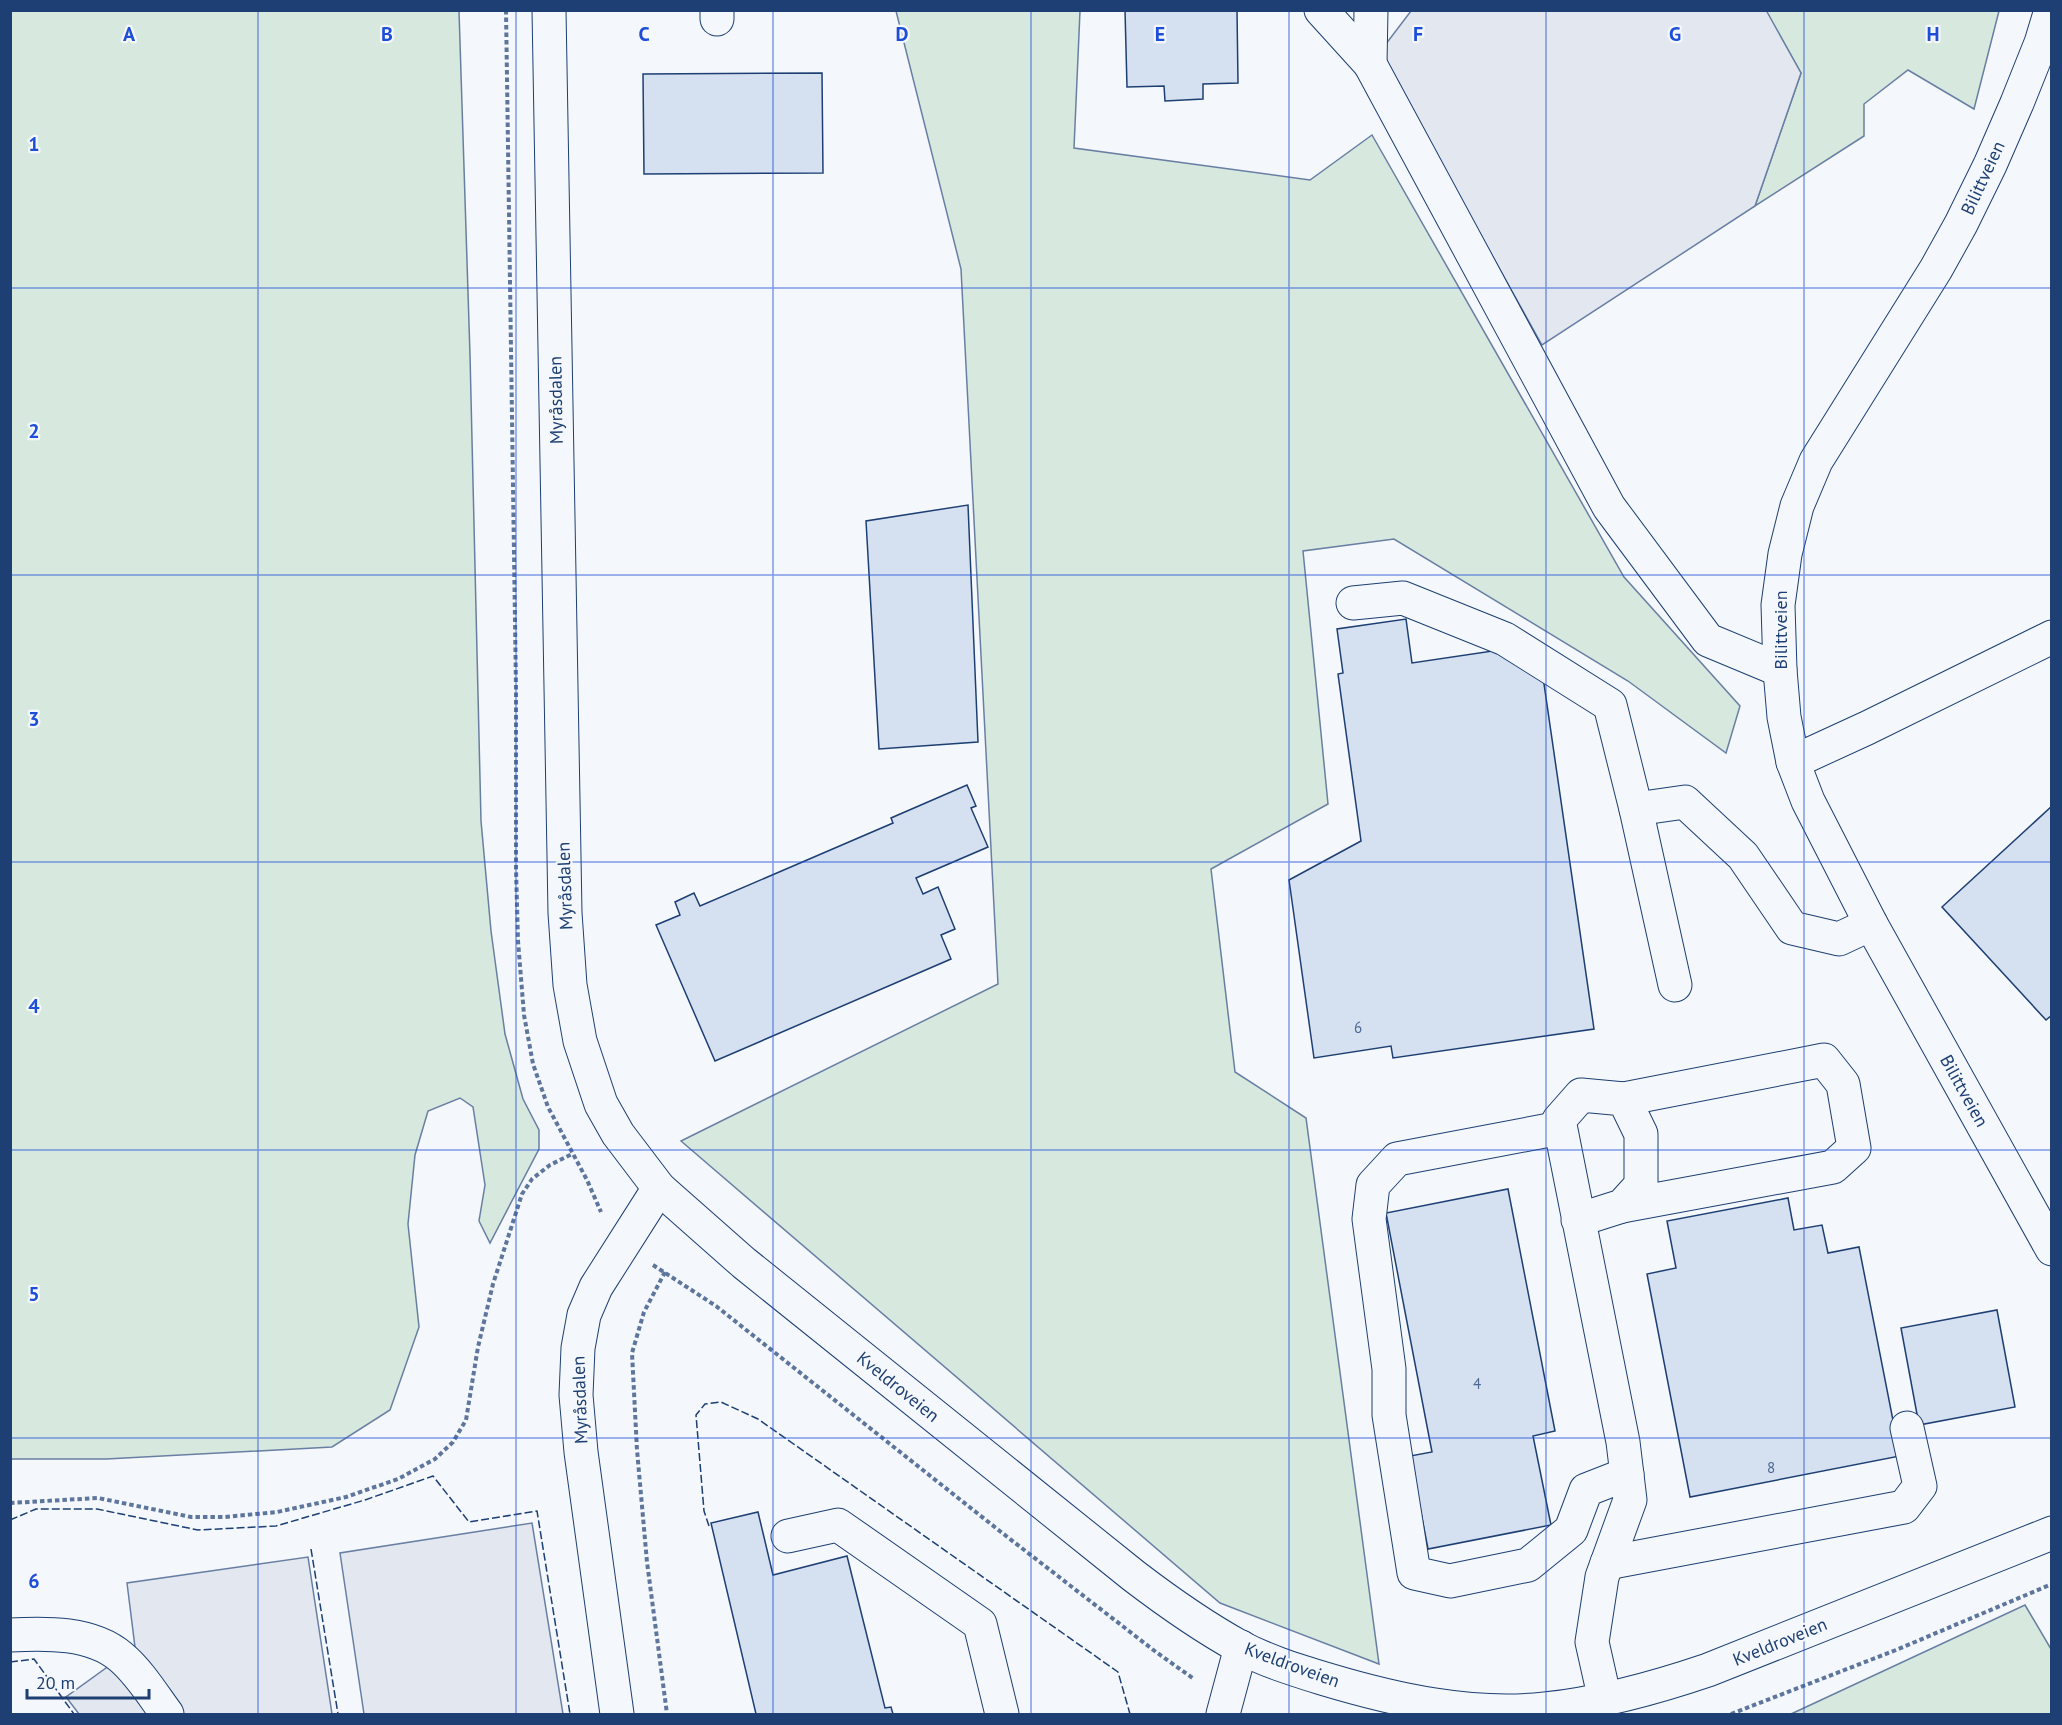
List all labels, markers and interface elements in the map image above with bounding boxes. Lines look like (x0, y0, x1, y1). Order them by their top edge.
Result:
text: A (123, 21, 136, 47)
text: B (381, 21, 393, 47)
text: C (638, 21, 650, 47)
text: D (896, 21, 909, 47)
text: E (1155, 21, 1165, 47)
text: F (1413, 21, 1423, 47)
text: G (1669, 21, 1681, 47)
text: H (1926, 21, 1940, 47)
text: 1 (28, 131, 40, 157)
street label: Bilittveien (1955, 137, 2010, 218)
street label: Myråsdalen (543, 356, 568, 444)
text: 2 (28, 418, 40, 444)
street label: Bilittveien (1769, 590, 1792, 670)
text: 3 (28, 706, 40, 732)
street label: Myråsdalen (551, 842, 578, 930)
text: 4 (28, 993, 40, 1019)
house number: 6 (1354, 1018, 1362, 1037)
street label: Bilittveien (1935, 1051, 1994, 1131)
text: 5 (28, 1281, 40, 1307)
street label: Kveldroveien (852, 1346, 944, 1427)
street label: Myråsdalen (566, 1356, 593, 1444)
house number: 4 (1473, 1374, 1481, 1393)
house number: 8 (1767, 1458, 1775, 1477)
text: 6 (28, 1568, 40, 1594)
street label: Kveldroveien (1729, 1612, 1830, 1671)
street label: Kveldroveien (1241, 1637, 1343, 1692)
scale bar (27, 1662, 148, 1700)
text: 20 m (36, 1671, 75, 1694)

